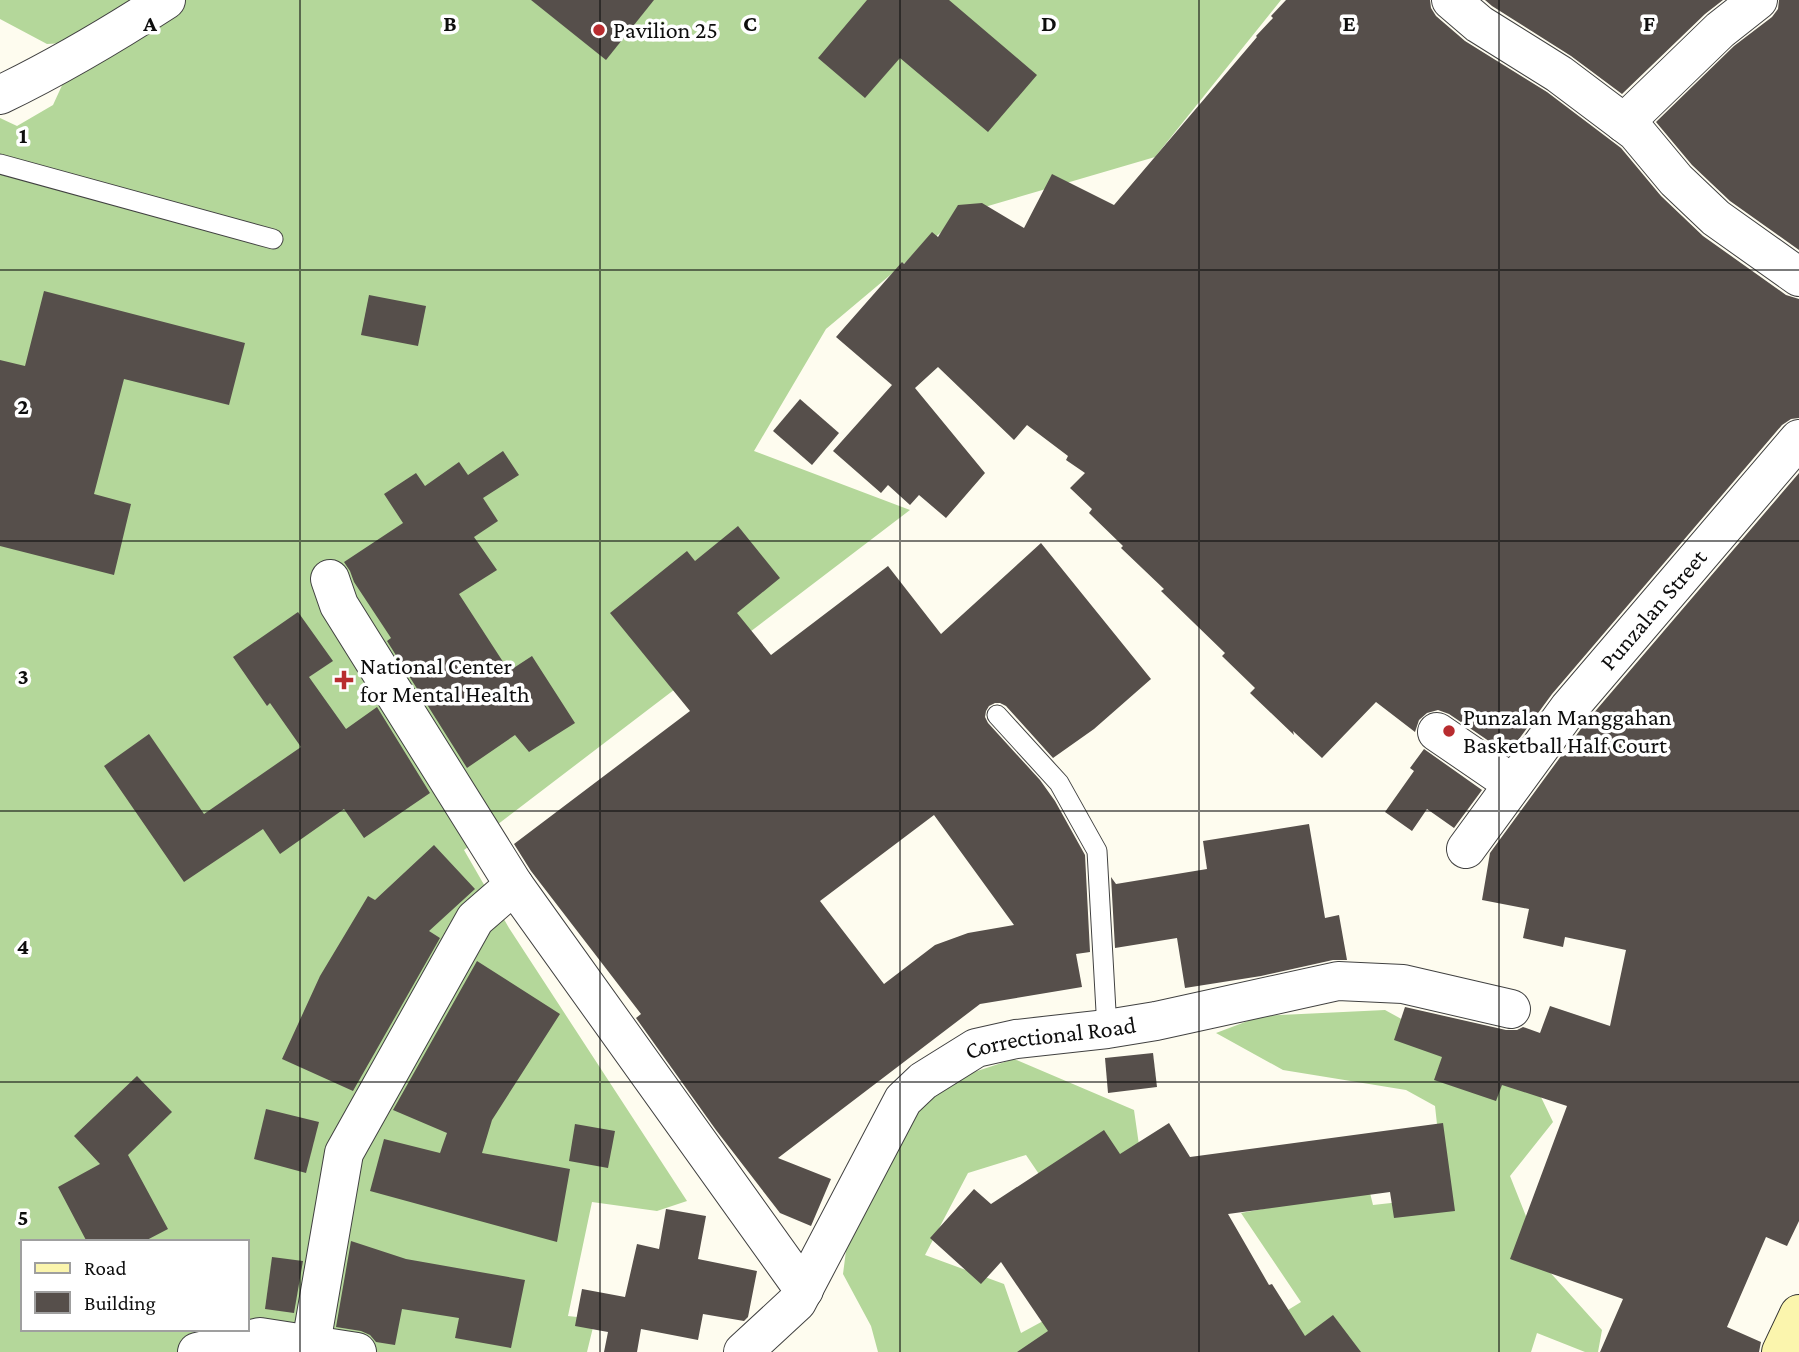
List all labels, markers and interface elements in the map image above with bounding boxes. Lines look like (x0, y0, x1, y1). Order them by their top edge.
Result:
text: A (142, 10, 157, 36)
text: B (443, 10, 457, 36)
text: C (743, 10, 757, 36)
text: D (1041, 10, 1057, 36)
text: E (1342, 10, 1356, 36)
text: F (1643, 10, 1655, 36)
place label: Pavilion 25 (613, 16, 718, 43)
marker: Pavilion 25 (591, 22, 607, 38)
text: 1 (19, 122, 28, 148)
text: 2 (17, 393, 29, 419)
street label: Punzalan Street (1594, 543, 1712, 675)
place label: National Center for Mental Health (360, 652, 530, 707)
text: 3 (17, 663, 29, 689)
marker: National Center for Mental Health (334, 670, 354, 690)
place label: Punzalan Manggahan Basketball Half Court (1463, 703, 1672, 758)
marker: Punzalan Manggahan Basketball Half Court (1441, 723, 1457, 739)
text: 4 (17, 933, 29, 959)
street label: Correctional Road (959, 1010, 1138, 1065)
text: 5 (17, 1204, 29, 1230)
legend (21, 1240, 248, 1331)
text: Road (84, 1256, 127, 1280)
text: Building (84, 1291, 156, 1315)

